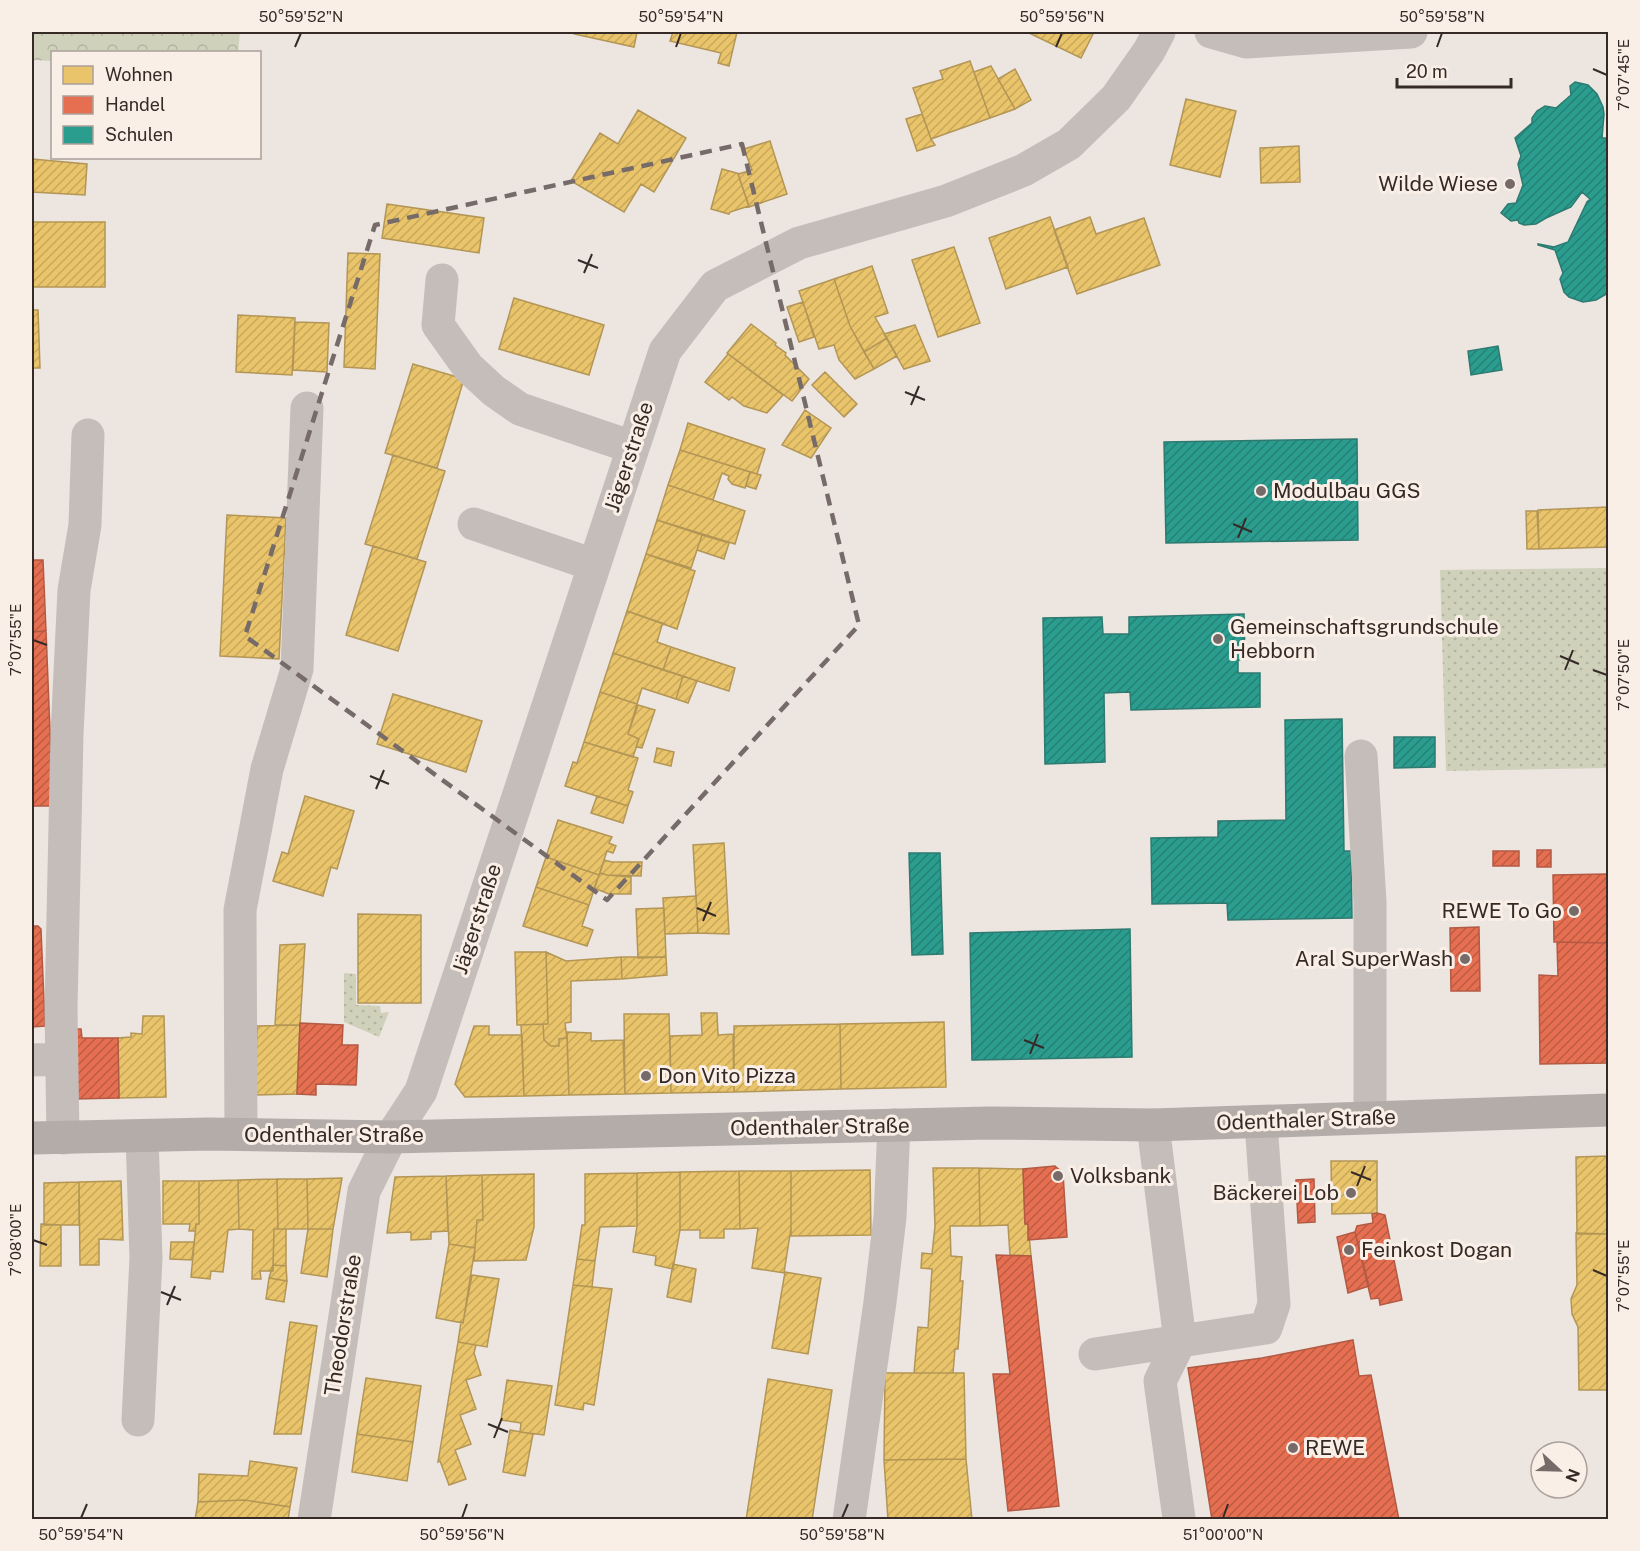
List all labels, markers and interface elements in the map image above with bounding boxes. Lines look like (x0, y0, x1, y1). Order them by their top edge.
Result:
text: 50°59'52"N (259, 8, 343, 25)
text: 50°59'54"N (638, 8, 724, 25)
text: 50°59'56"N (1019, 8, 1105, 25)
text: 50°59'58"N (1399, 8, 1485, 25)
text: 7°07'45"E (1615, 39, 1632, 111)
legend (51, 51, 261, 159)
scale bar (1397, 51, 1511, 89)
text: 20 m (1406, 61, 1448, 82)
text: Wohnen (105, 64, 173, 85)
text: Handel (105, 94, 165, 115)
text: Schulen (105, 124, 173, 145)
place label: Wilde Wiese (1378, 171, 1498, 196)
marker: Wilde Wiese (1503, 177, 1517, 191)
street label: Jägerstraße (599, 398, 658, 515)
place label: Modulbau GGS (1273, 478, 1421, 503)
marker: Modulbau GGS (1254, 484, 1268, 498)
text: 7°07'55"E (7, 604, 24, 676)
place label: Gemeinschaftsgrundschule Hebborn (1230, 614, 1499, 663)
marker: Gemeinschaftsgrundschule Hebborn (1211, 632, 1225, 646)
text: 7°07'50"E (1615, 639, 1632, 711)
street label: Jägerstraße (447, 860, 506, 977)
place label: REWE To Go (1441, 898, 1562, 923)
marker: REWE To Go (1567, 904, 1581, 918)
place label: Aral SuperWash (1295, 946, 1453, 971)
marker: Aral SuperWash (1458, 952, 1472, 966)
place label: Don Vito Pizza (658, 1063, 796, 1088)
marker: Don Vito Pizza (639, 1069, 653, 1083)
street label: Odenthaler Straße (1216, 1104, 1396, 1135)
street label: Odenthaler Straße (730, 1112, 910, 1141)
street label: Odenthaler Straße (244, 1122, 424, 1147)
place label: Volksbank (1070, 1163, 1172, 1188)
marker: Volksbank (1051, 1169, 1065, 1183)
place label: Bäckerei Lob (1212, 1180, 1339, 1205)
marker: Bäckerei Lob (1344, 1186, 1358, 1200)
text: 7°08'00"E (7, 1204, 24, 1276)
place label: Feinkost Dogan (1361, 1237, 1512, 1262)
text: 7°07'55"E (1615, 1240, 1632, 1312)
marker: Feinkost Dogan (1342, 1243, 1356, 1257)
street label: Theodorstraße (319, 1252, 366, 1398)
place label: REWE (1305, 1435, 1365, 1460)
north arrow (1529, 1440, 1589, 1500)
marker: REWE (1286, 1441, 1300, 1455)
text: N (1561, 1466, 1584, 1485)
text: 50°59'54"N (38, 1526, 124, 1543)
text: 50°59'56"N (419, 1526, 505, 1543)
text: 50°59'58"N (799, 1526, 885, 1543)
text: 51°00'00"N (1183, 1526, 1263, 1543)

